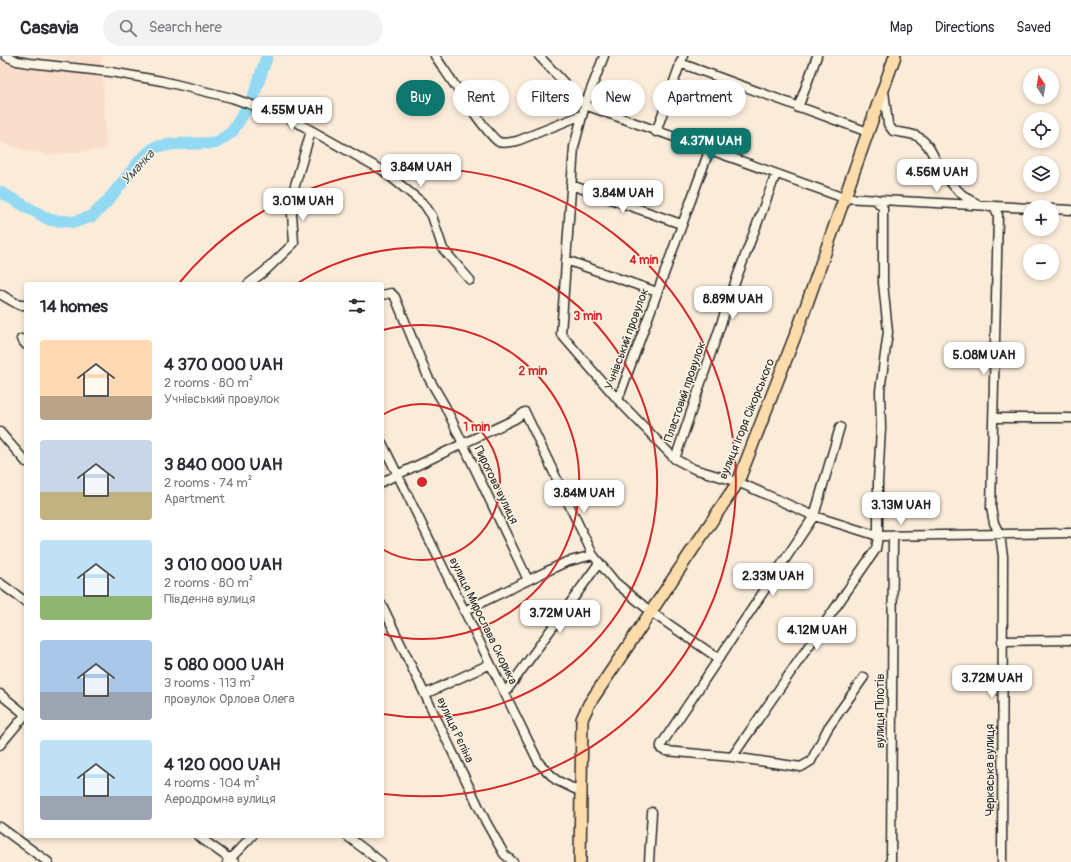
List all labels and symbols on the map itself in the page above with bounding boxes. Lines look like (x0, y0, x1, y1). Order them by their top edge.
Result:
north arrow (1023, 68, 1059, 104)
pin: 4.55M UAH (246, 97, 338, 131)
pin: 4.37M UAH (665, 128, 757, 162)
water label: Уманка (118, 146, 159, 188)
pin: 3.84M UAH (375, 154, 467, 188)
pin: 4.56M UAH (891, 159, 983, 193)
pin: 3.84M UAH (577, 180, 669, 214)
pin: 3.01M UAH (257, 188, 349, 222)
text: 4 min (628, 253, 659, 268)
street label: Учнівський провулок (602, 286, 652, 392)
pin: 8.89M UAH (687, 286, 779, 320)
text: 3 min (574, 309, 603, 324)
street label: Пластовий провулок (661, 340, 709, 444)
pin: 5.08M UAH (938, 342, 1030, 376)
street label: вулиця Ігоря Сікорського (716, 356, 778, 482)
text: 2 min (519, 364, 548, 379)
text: 1 min (464, 420, 491, 435)
street label: Пирогова вулиця (471, 443, 522, 527)
centre of rings (415, 475, 429, 489)
pin: 3.84M UAH (538, 480, 630, 514)
pin: 3.13M UAH (855, 492, 947, 526)
street label: вулиця Мирослава Скорика (446, 555, 520, 687)
pin: 2.33M UAH (727, 563, 819, 597)
pin: 3.72M UAH (514, 600, 606, 634)
pin: 4.12M UAH (771, 617, 863, 651)
pin: 3.72M UAH (946, 665, 1038, 699)
street label: вулиця Пілотів (873, 674, 888, 748)
street label: вулиця Рєпіна (433, 695, 477, 766)
street label: Черкаська вулиця (983, 723, 998, 816)

